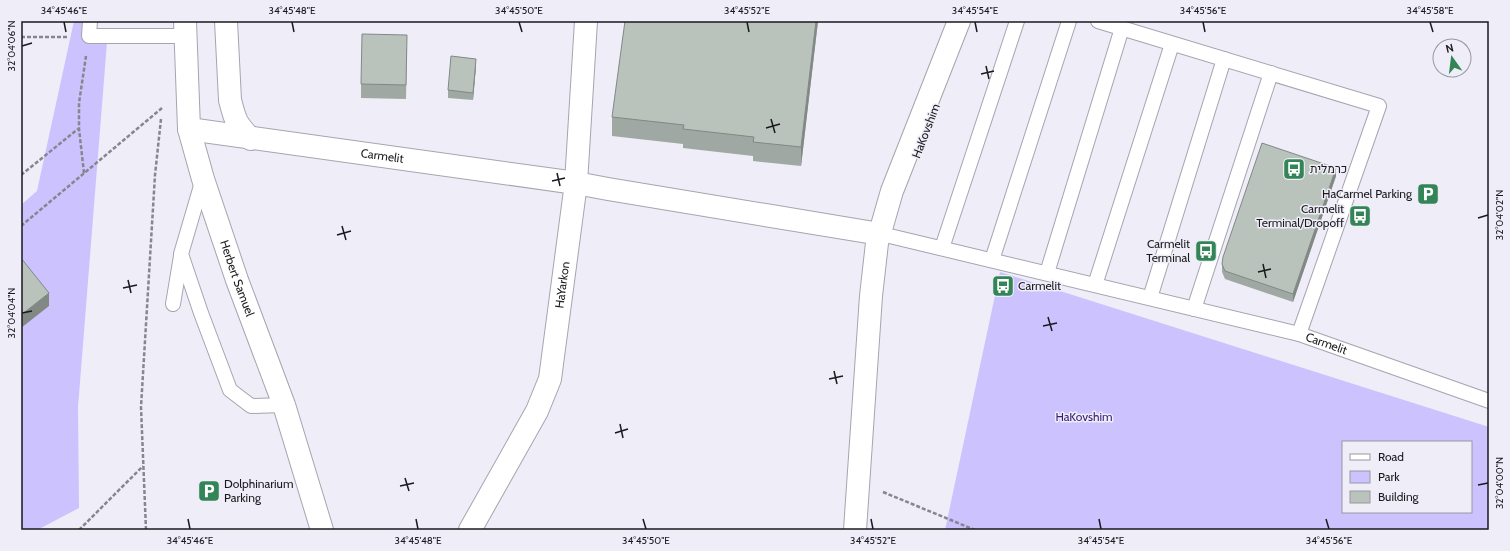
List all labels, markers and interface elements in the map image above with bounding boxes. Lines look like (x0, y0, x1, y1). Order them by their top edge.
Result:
text: 34°45'46"E (41, 4, 88, 17)
text: 34°45'48"E (268, 4, 316, 17)
text: 34°45'50"E (495, 4, 543, 17)
text: 34°45'52"E (724, 4, 770, 17)
text: 34°45'54"E (952, 4, 999, 17)
text: 34°45'56"E (1180, 4, 1227, 17)
text: 34°45'58"E (1407, 4, 1454, 17)
text: 32°04'06"N (5, 21, 18, 71)
north arrow (1432, 38, 1472, 78)
text: N (1444, 41, 1455, 56)
street label: HaKovshim (908, 101, 943, 160)
street label: Carmelit (360, 145, 405, 166)
bus stop icon: כרמלית (1281, 156, 1307, 182)
place label: כרמלית (1310, 161, 1347, 176)
parking icon: HaCarmel Parking (1415, 181, 1441, 207)
place label: HaCarmel Parking (1322, 186, 1413, 201)
text: 32°04'02"N (1493, 190, 1506, 240)
place label: Carmelit Terminal/Dropoff (1256, 201, 1344, 230)
bus stop icon: Carmelit Terminal/Dropoff (1347, 203, 1373, 229)
place label: Carmelit Terminal (1146, 236, 1190, 265)
street label: Herbert Samuel (217, 238, 258, 319)
bus stop icon: Carmelit Terminal (1193, 238, 1219, 264)
street label: HaYarkon (551, 260, 573, 309)
bus stop icon: Carmelit (990, 273, 1016, 299)
place label: Carmelit (1018, 278, 1061, 293)
text: 32°04'04"N (5, 288, 18, 338)
street label: Carmelit (1304, 329, 1349, 357)
park label: HaKovshim (1055, 409, 1113, 424)
legend (1342, 441, 1472, 513)
text: Road (1378, 449, 1404, 464)
text: 32°04'00"N (1493, 457, 1506, 509)
text: Park (1378, 469, 1400, 484)
place label: Dolphinarium Parking (224, 476, 293, 505)
parking icon: Dolphinarium Parking (196, 478, 222, 504)
text: Building (1378, 489, 1420, 504)
text: 34°45'46"E (167, 534, 214, 547)
text: 34°45'48"E (394, 534, 442, 547)
text: 34°45'50"E (622, 534, 670, 547)
text: 34°45'52"E (850, 534, 896, 547)
text: 34°45'54"E (1078, 534, 1125, 547)
text: 34°45'56"E (1306, 534, 1353, 547)

